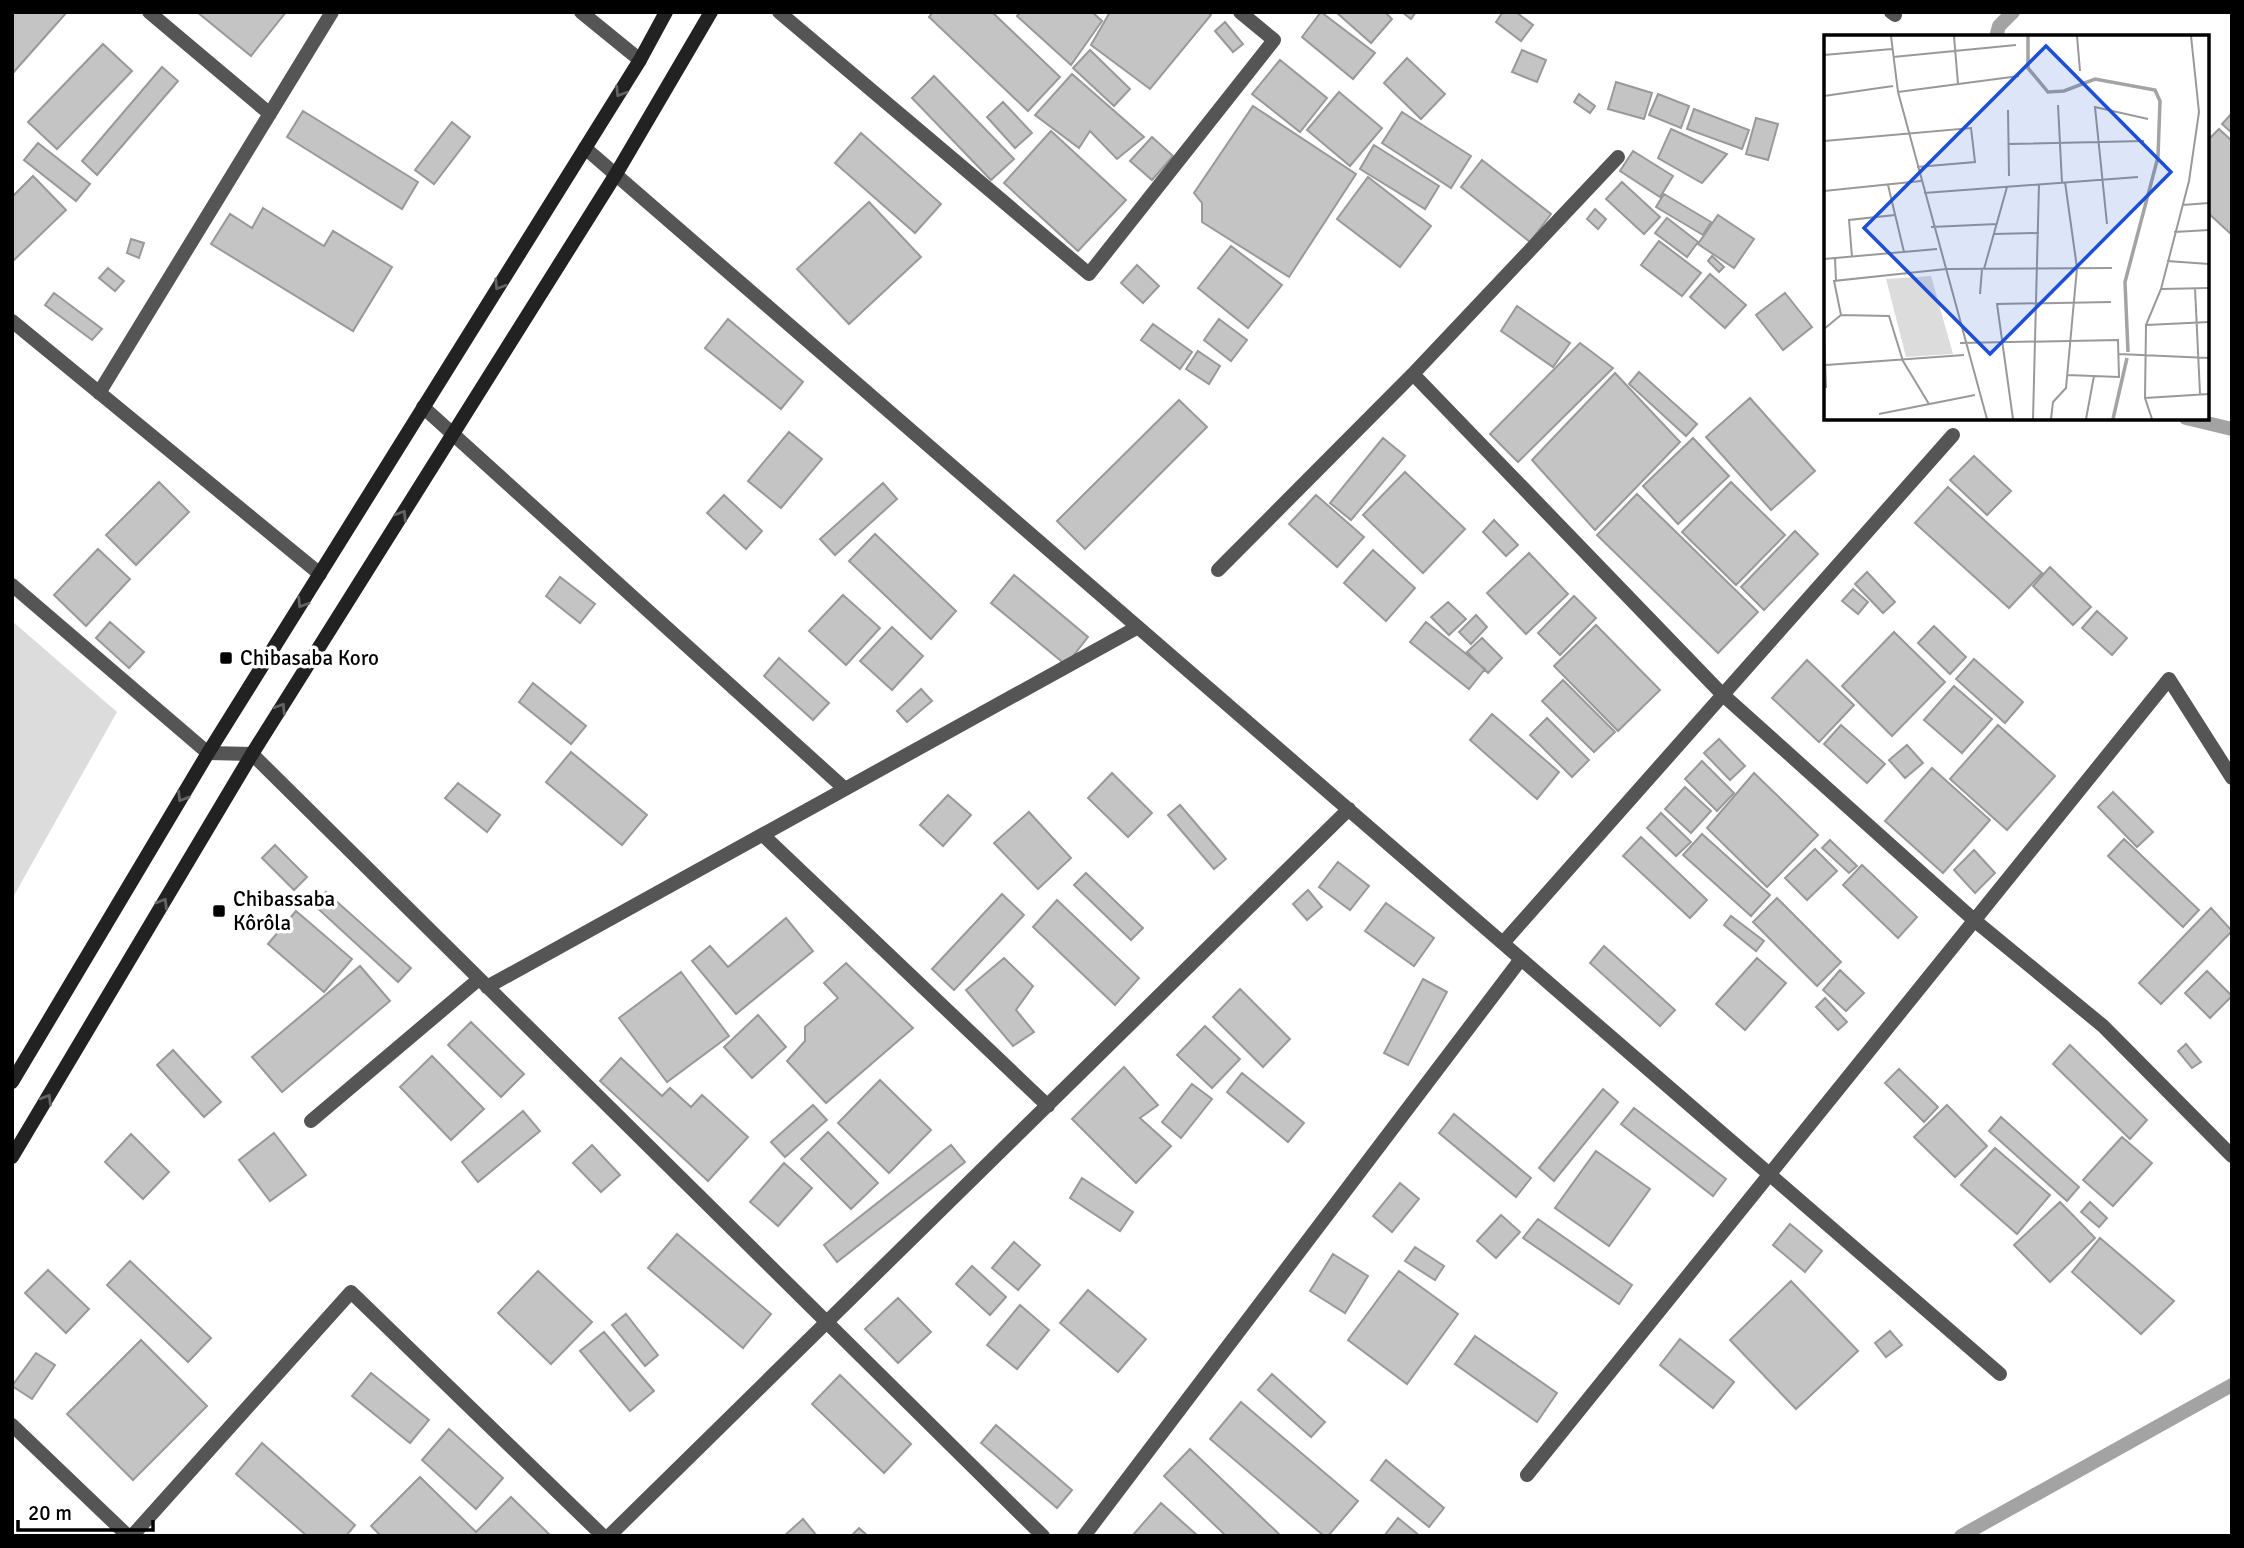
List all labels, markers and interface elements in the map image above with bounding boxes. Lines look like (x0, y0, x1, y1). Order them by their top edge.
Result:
inset map (1824, 35, 2209, 420)
one-way arrow (615, 85, 628, 98)
one-way arrow (495, 278, 508, 291)
one-way arrow (393, 510, 406, 523)
one-way arrow (297, 596, 310, 609)
place label: Chibasaba Koro (240, 645, 379, 671)
marker: Chibasaba Koro (218, 650, 234, 666)
one-way arrow (272, 703, 285, 716)
one-way arrow (177, 789, 190, 802)
place label: Chibassaba Kôrôla (233, 886, 335, 936)
one-way arrow (155, 898, 168, 911)
marker: Chibassaba Kôrôla (211, 903, 227, 919)
one-way arrow (39, 1093, 52, 1106)
scale bar (18, 1488, 152, 1532)
text: 20 m (28, 1500, 72, 1526)

